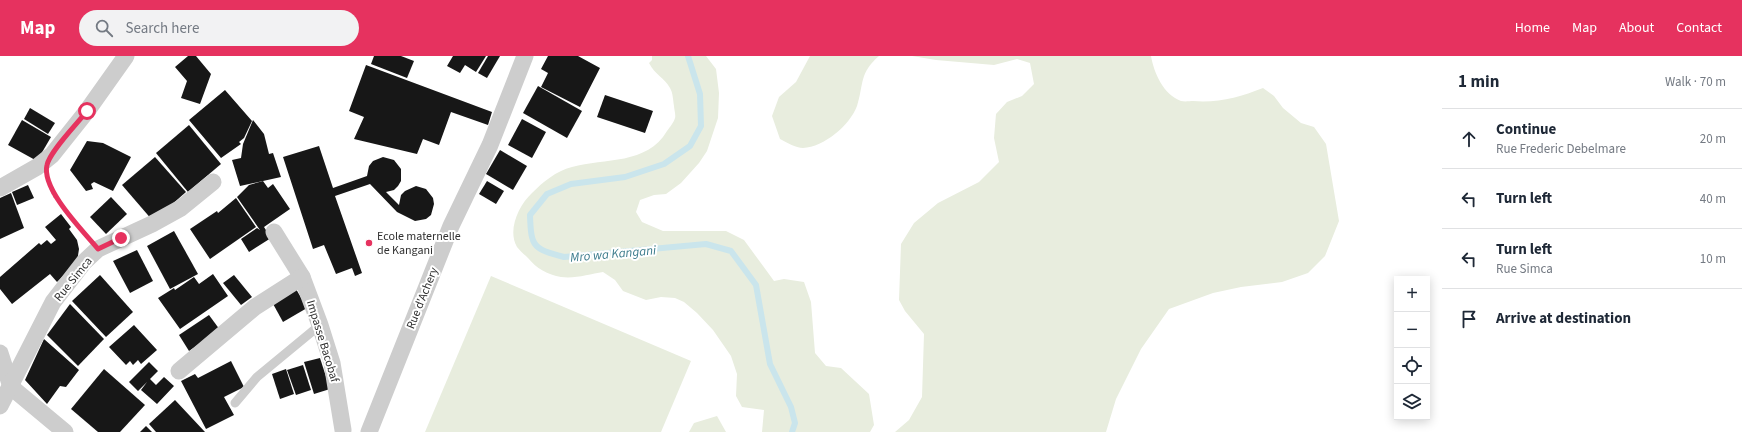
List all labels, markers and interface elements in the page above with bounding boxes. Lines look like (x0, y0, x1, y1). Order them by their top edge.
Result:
search box (79, 10, 359, 46)
text: Map (20, 15, 55, 42)
icon: search (93, 17, 115, 39)
text: Search here (125, 18, 199, 39)
text: Home (1515, 18, 1550, 38)
text: Map (1572, 18, 1597, 38)
text: About (1619, 18, 1654, 38)
text: Contact (1676, 18, 1722, 38)
text: 1 min (1458, 70, 1499, 94)
text: Walk · 70 m (1665, 73, 1726, 91)
route start (78, 102, 96, 120)
text: Continue (1496, 119, 1556, 140)
icon: ahead (1458, 128, 1480, 150)
text: 20 m (1700, 130, 1726, 148)
text: Rue Frederic Debelmare (1496, 140, 1626, 158)
icon: left (1458, 188, 1480, 210)
text: Turn left (1496, 188, 1552, 209)
text: 40 m (1700, 190, 1726, 208)
place label: Ecole maternelle de Kangani (377, 228, 461, 259)
route end (112, 229, 130, 247)
marker: Ecole maternelle de Kangani (364, 238, 374, 248)
text: Turn left (1496, 239, 1552, 260)
water label: Mro wa Kangani (569, 241, 658, 267)
icon: left (1458, 248, 1480, 270)
text: 10 m (1700, 250, 1726, 268)
street label: Rue Simca (50, 254, 96, 305)
text: Rue Simca (1496, 260, 1553, 278)
street label: Rue d'Achery (402, 264, 443, 332)
map controls (1394, 276, 1430, 420)
button: + (1394, 276, 1430, 312)
street label: Impasse Bacobaf (302, 298, 343, 385)
icon: arrive (1458, 308, 1480, 330)
text: Arrive at destination (1496, 308, 1631, 329)
button: − (1394, 312, 1430, 348)
button: locate (1394, 348, 1430, 384)
button: layers (1394, 384, 1430, 420)

